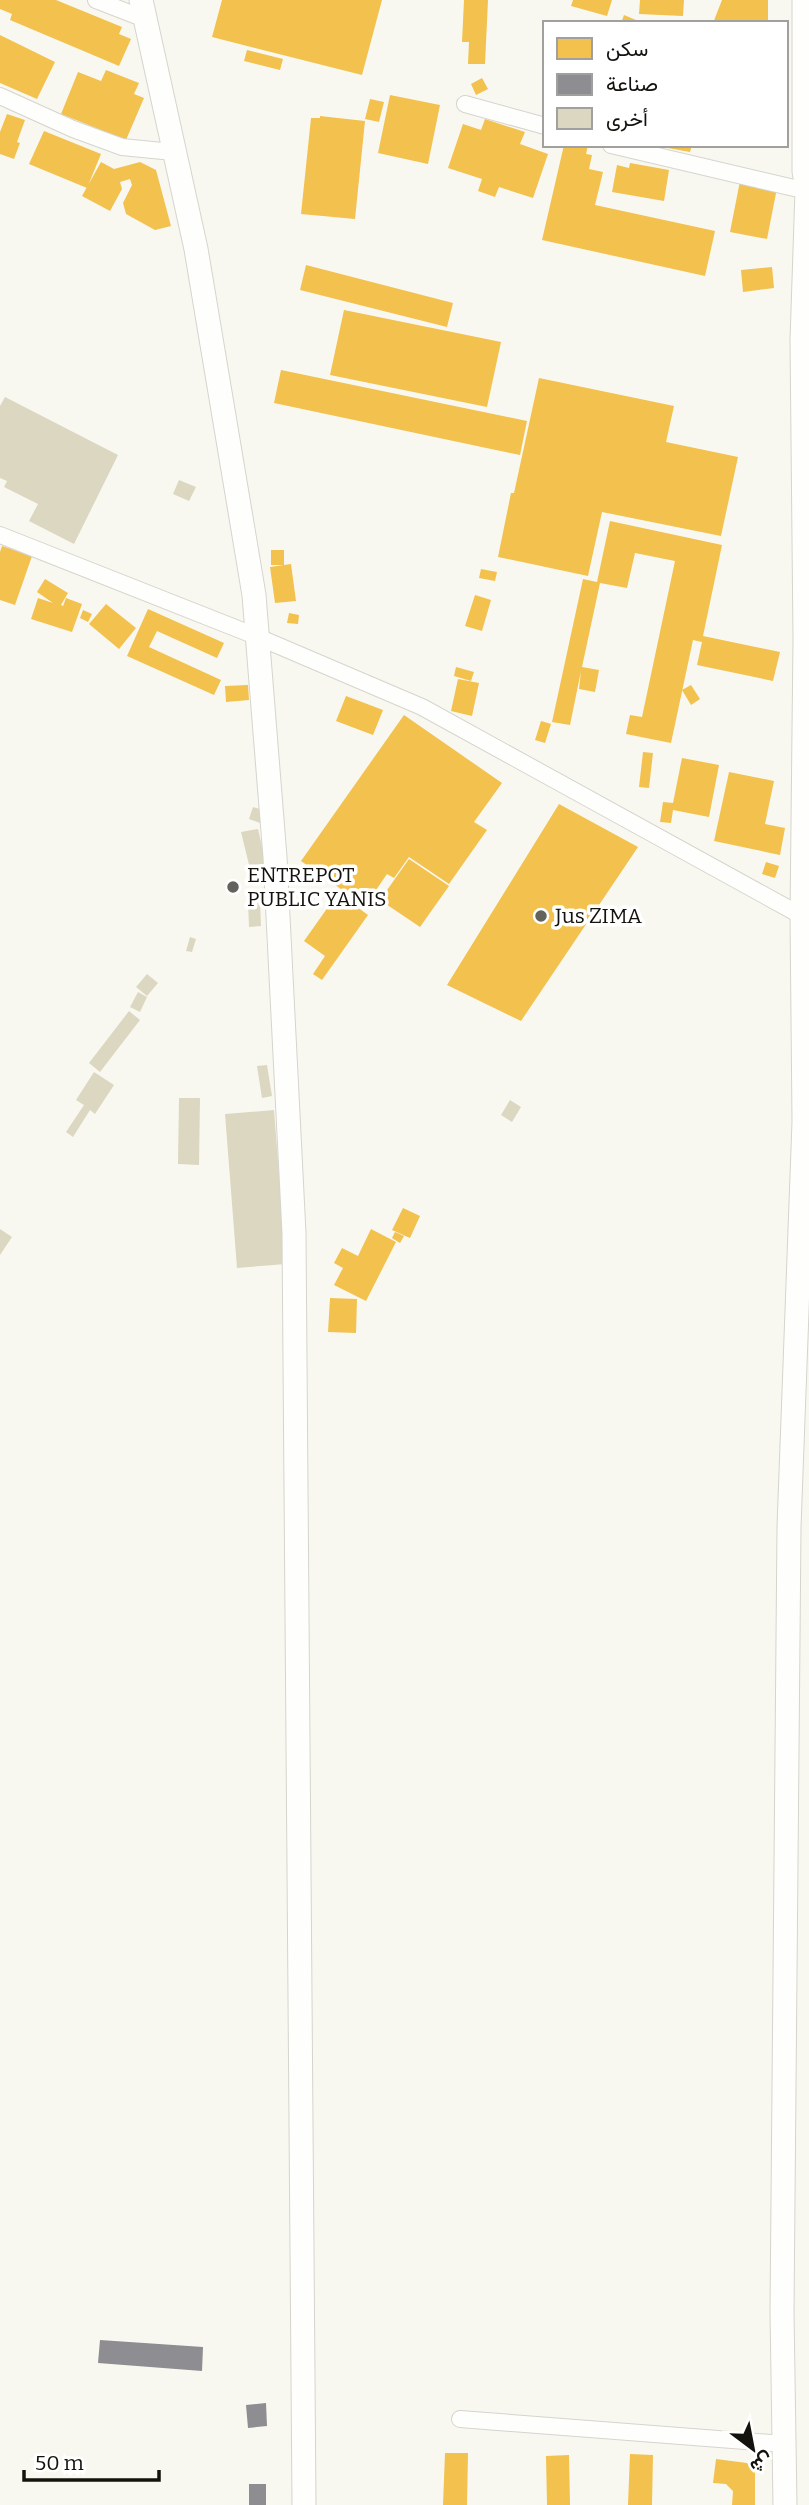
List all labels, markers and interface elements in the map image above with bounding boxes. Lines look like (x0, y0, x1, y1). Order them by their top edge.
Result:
legend (543, 21, 788, 147)
text: سكن (606, 36, 648, 62)
text: صناعة (606, 71, 658, 97)
text: أخرى (606, 106, 648, 132)
place label: ENTREPOT PUBLIC YANIS (247, 862, 387, 912)
marker: ENTREPOT PUBLIC YANIS (225, 879, 241, 895)
place label: Jus ZIMA (554, 903, 642, 929)
marker: Jus ZIMA (533, 908, 549, 924)
north arrow (718, 2414, 788, 2484)
scale bar (24, 2438, 159, 2482)
text: ش (746, 2447, 778, 2479)
text: 50 m (35, 2450, 84, 2476)

